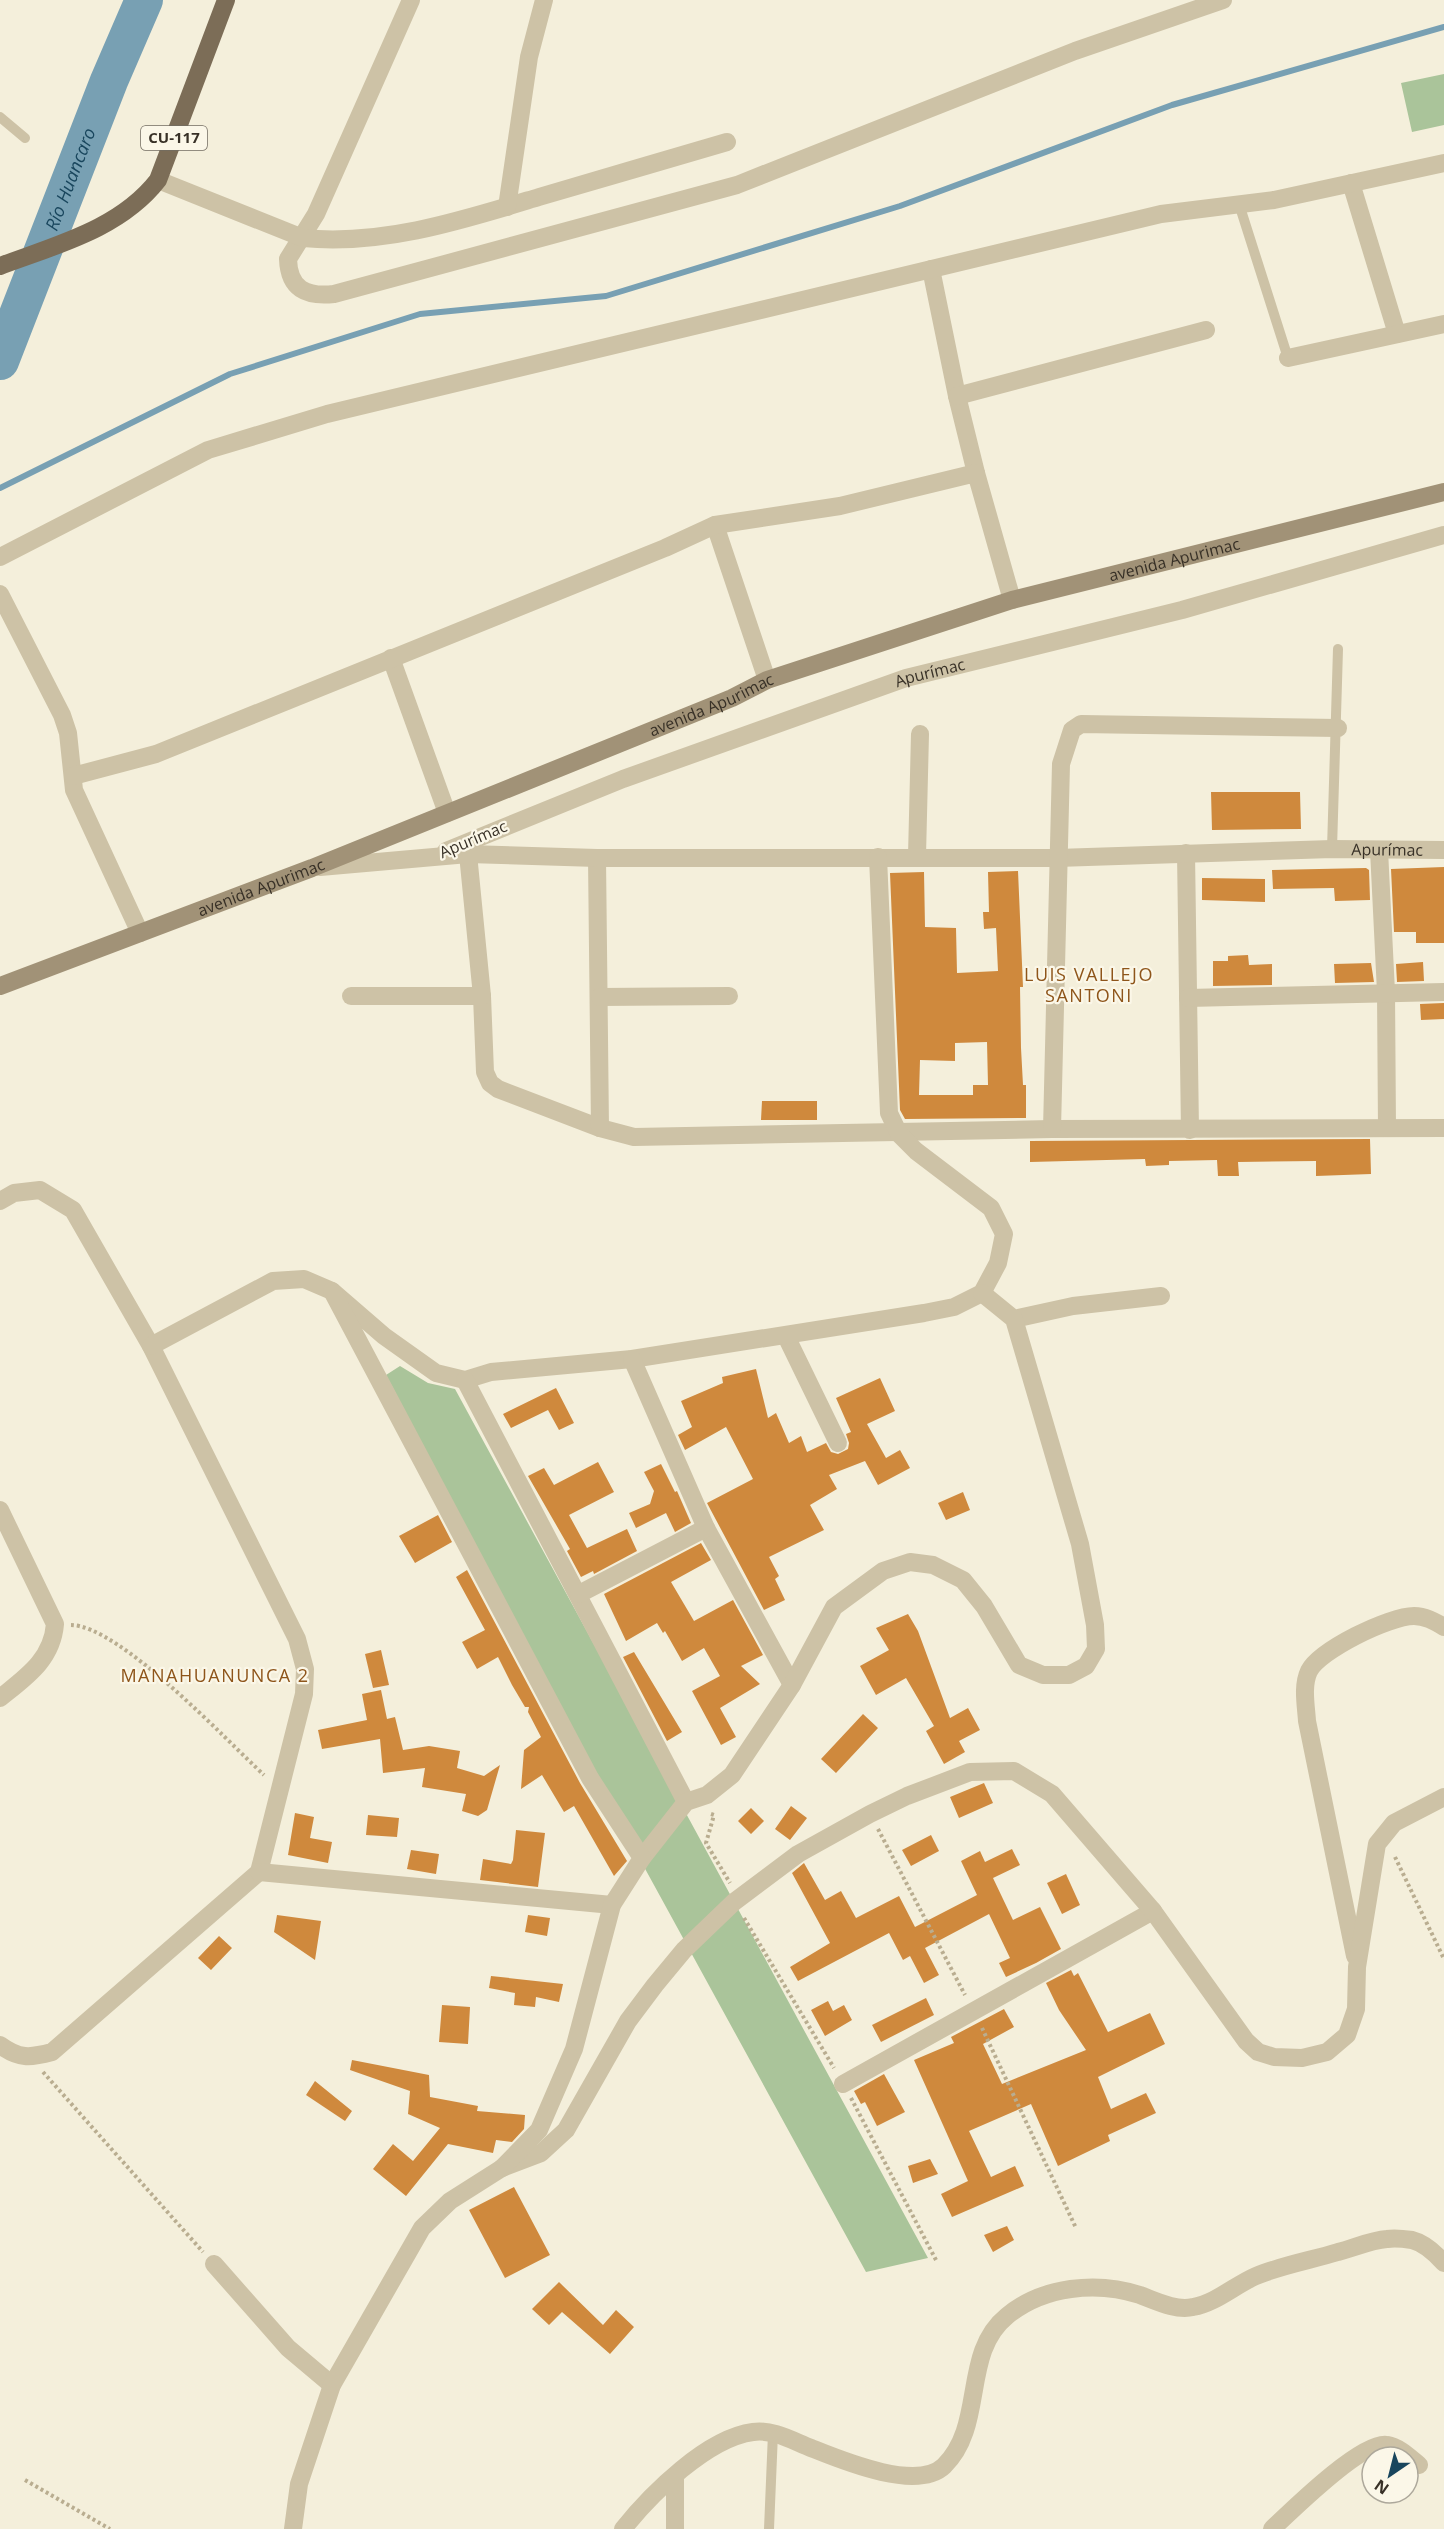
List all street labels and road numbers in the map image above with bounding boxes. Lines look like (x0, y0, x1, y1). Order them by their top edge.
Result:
road number: CU-117 (141, 126, 207, 150)
street label: avenida Apurimac (1106, 532, 1242, 586)
street label: Apurímac (892, 653, 967, 692)
street label: avenida Apurimac (646, 668, 777, 742)
street label: Apurímac (436, 815, 511, 863)
street label: Apurímac (1351, 838, 1423, 861)
street label: avenida Apurimac (194, 853, 328, 921)

